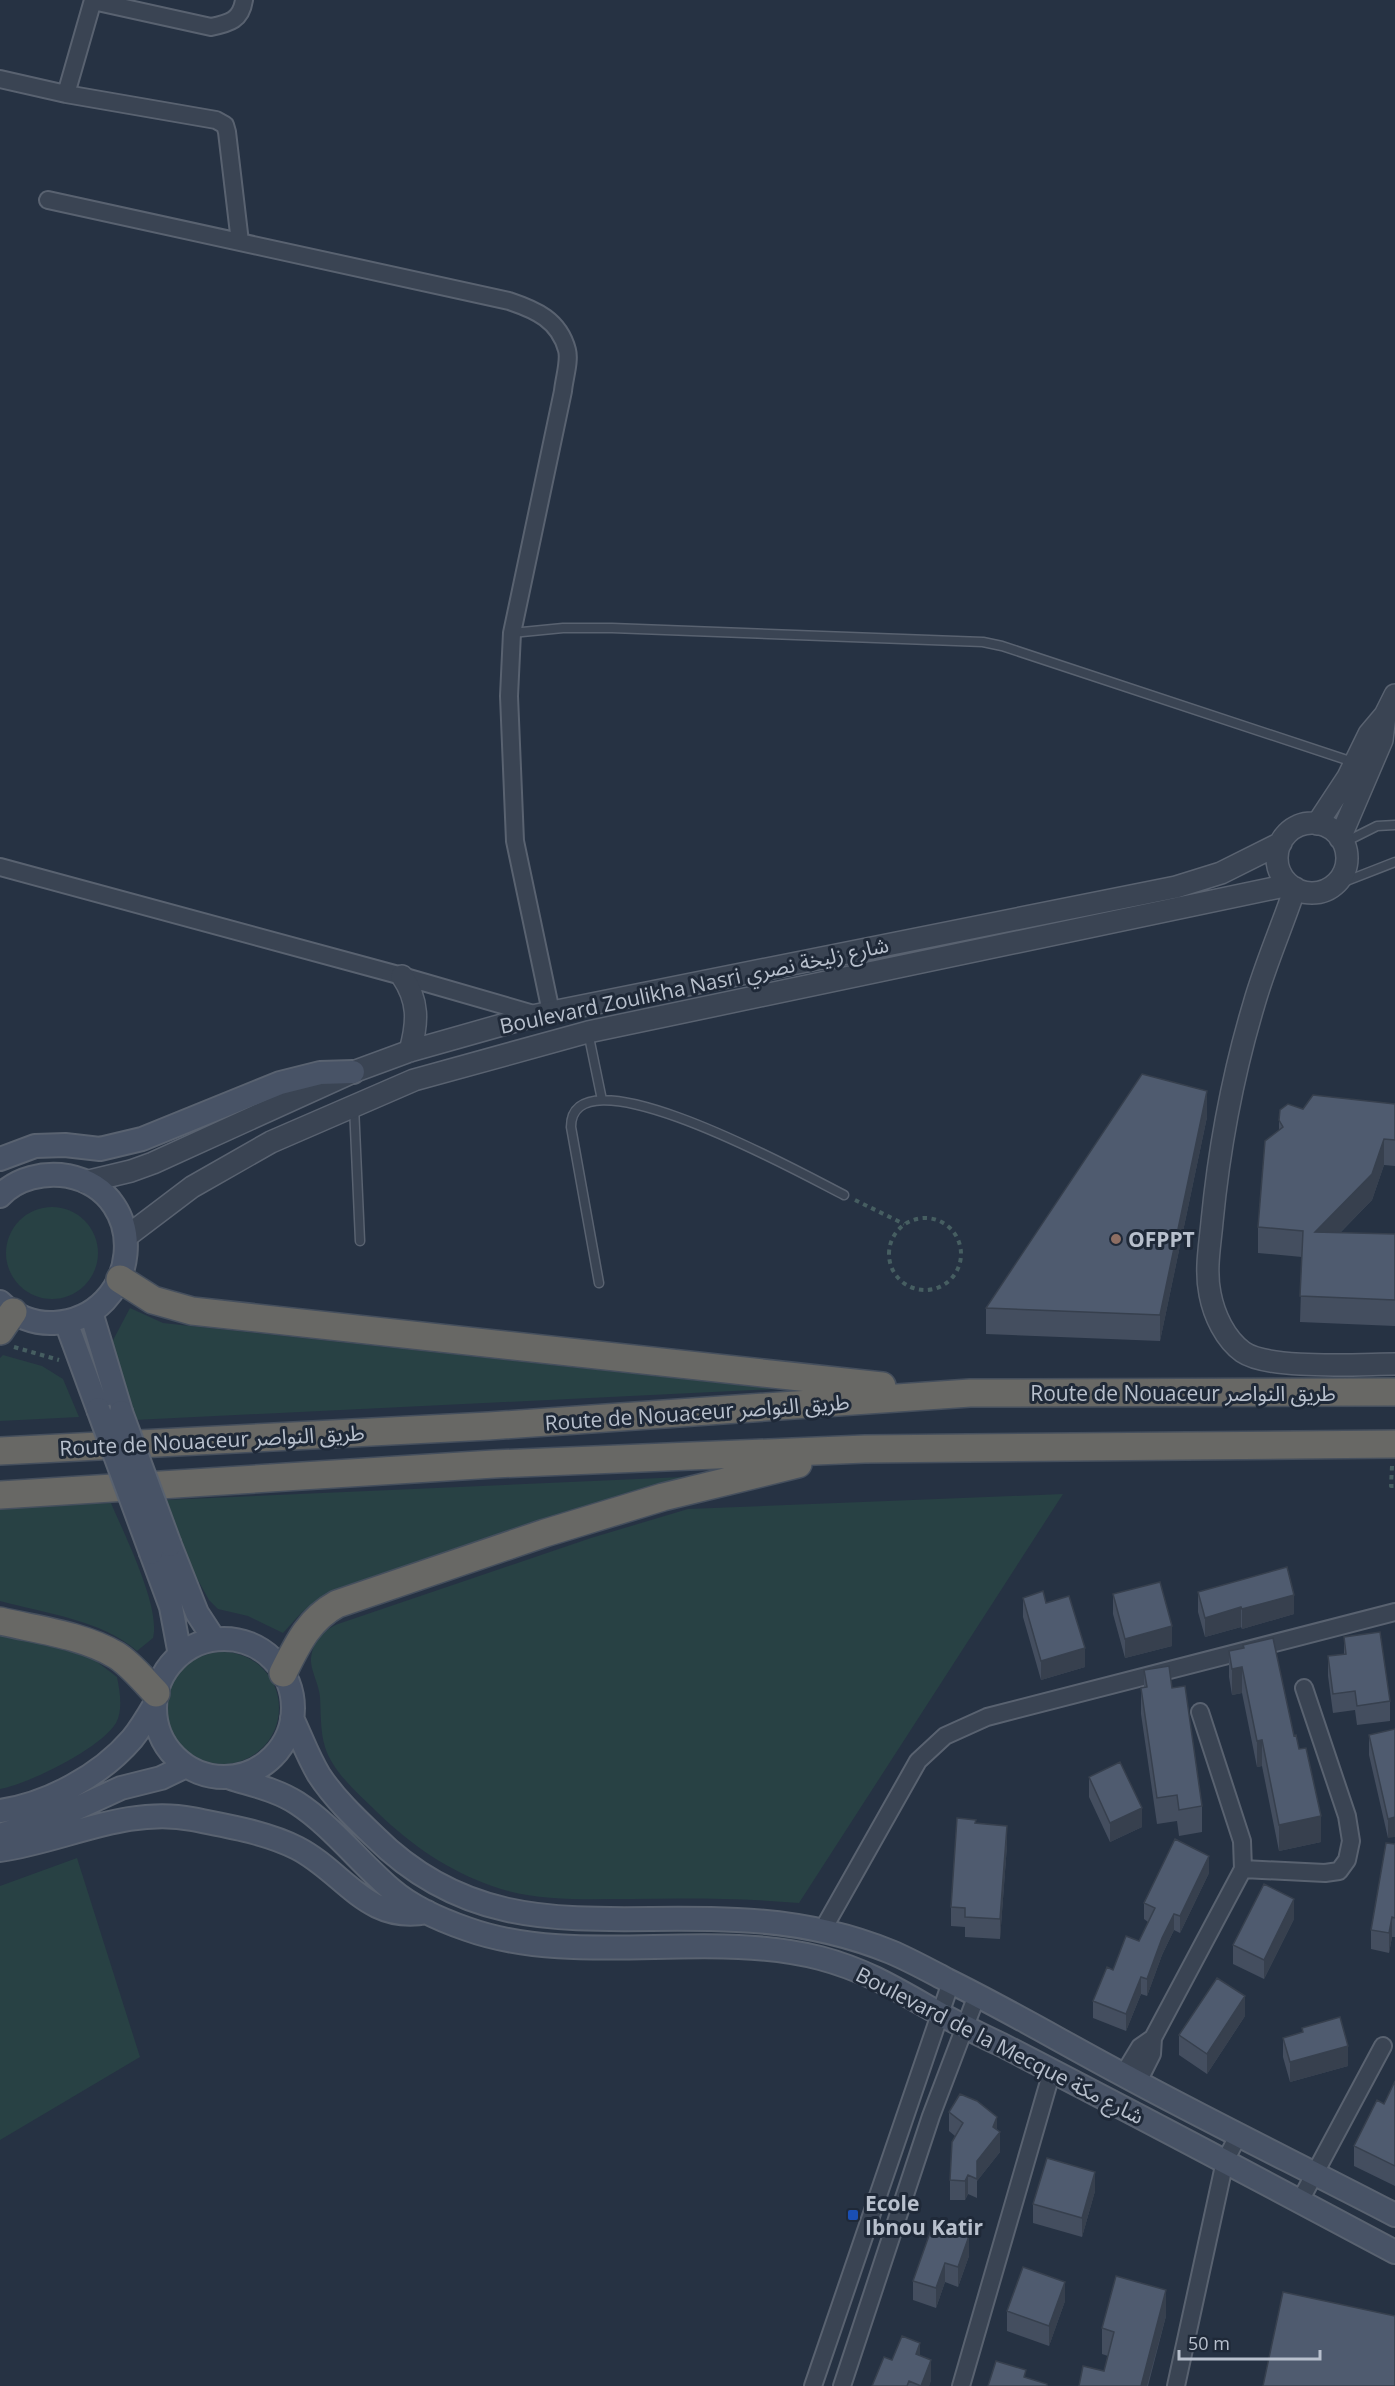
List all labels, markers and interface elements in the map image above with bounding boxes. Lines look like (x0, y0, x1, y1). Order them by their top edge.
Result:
street label: Boulevard Zoulikha Nasri شارع زليخة نصري (497, 930, 892, 1043)
place label: OFPPT (1128, 1225, 1195, 1253)
marker: OFPPT (1109, 1232, 1123, 1246)
street label: Route de Nouaceur طريق النواصر (1030, 1379, 1336, 1407)
street label: Route de Nouaceur طريق النواصر (544, 1387, 850, 1437)
street label: Route de Nouaceur طريق النواصر (59, 1418, 365, 1462)
street label: Boulevard de la Mecque شارع مكة (850, 1960, 1149, 2132)
place label: Ecole Ibnou Katir (865, 2189, 983, 2241)
marker: Ecole Ibnou Katir (846, 2208, 860, 2222)
scale bar (1179, 2323, 1320, 2361)
text: 50 m (1188, 2331, 1230, 2355)

